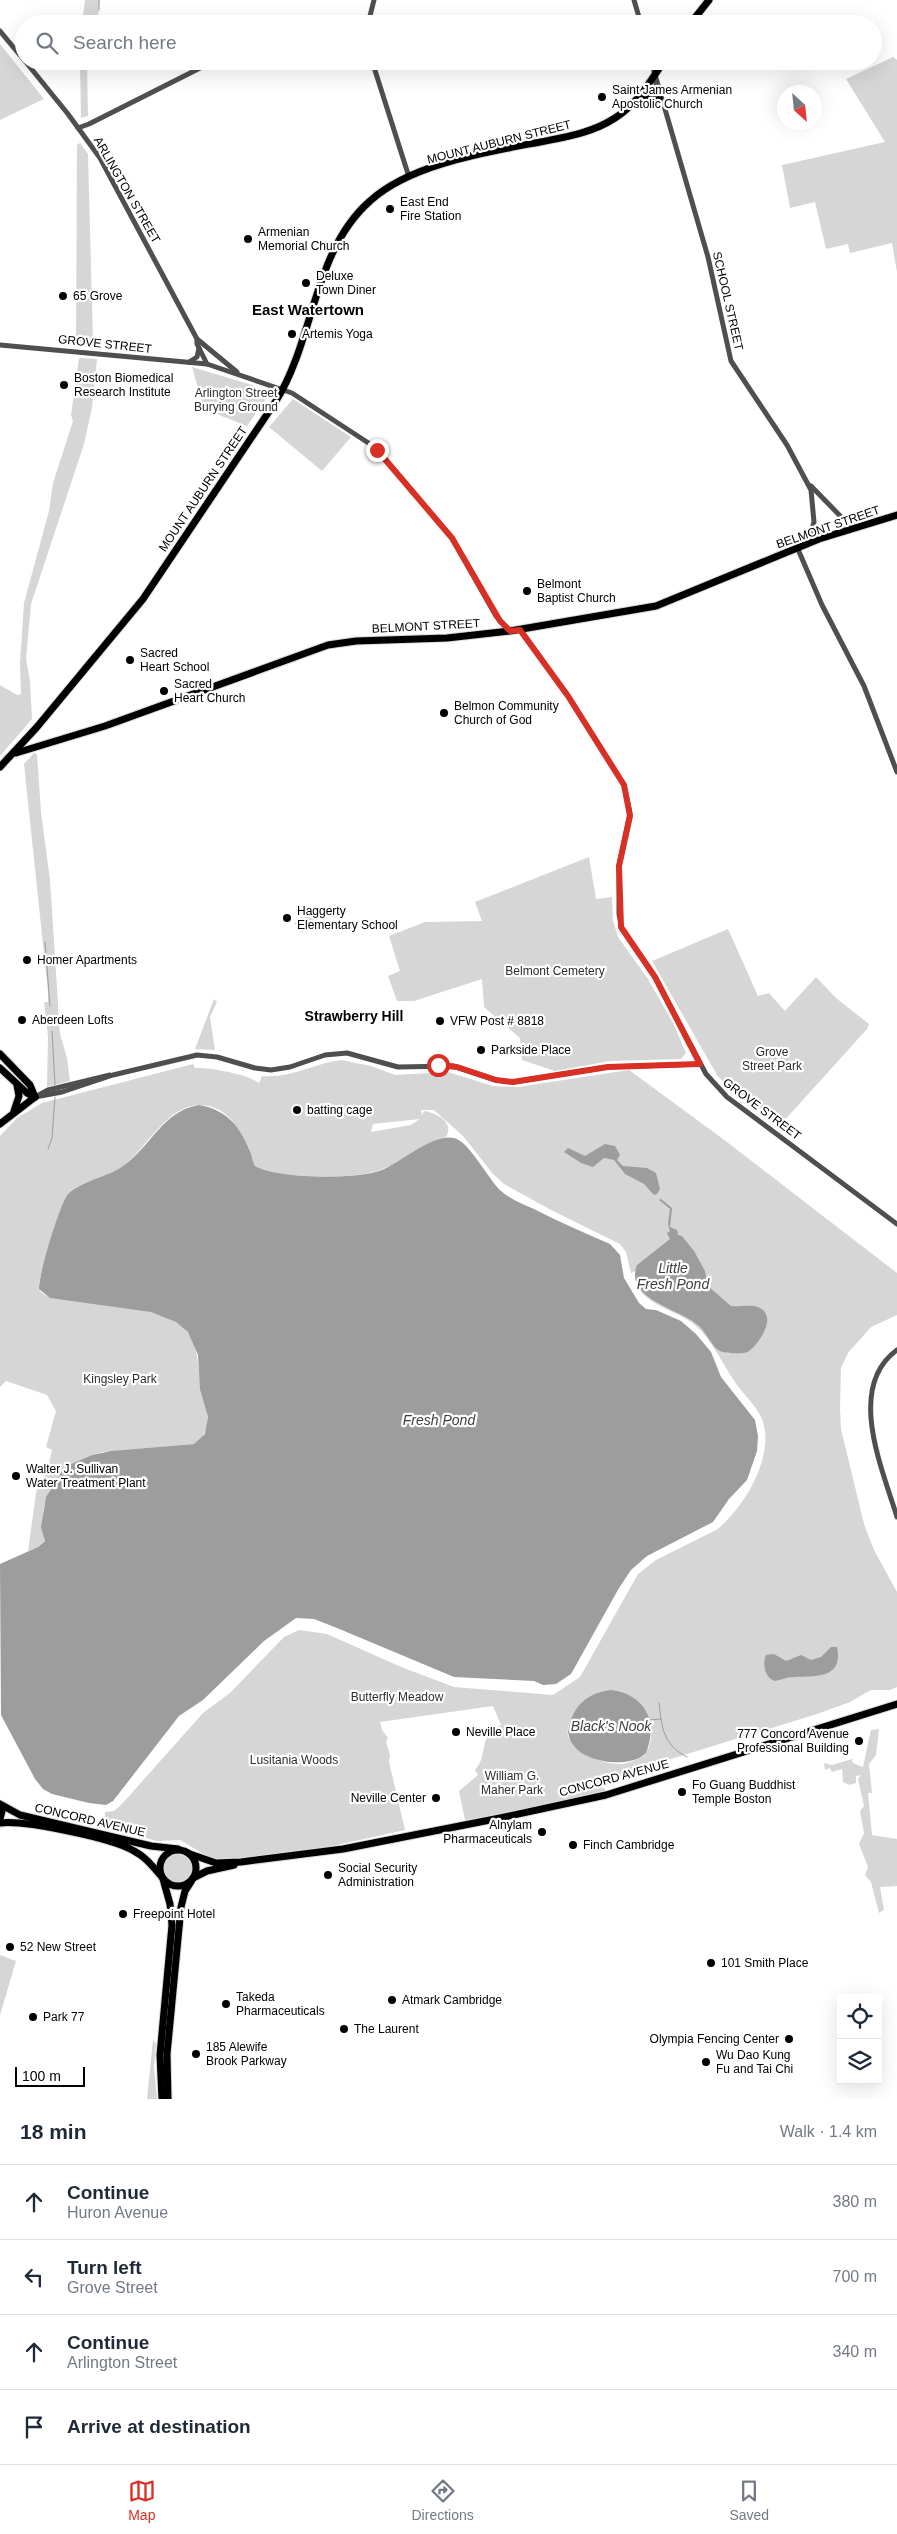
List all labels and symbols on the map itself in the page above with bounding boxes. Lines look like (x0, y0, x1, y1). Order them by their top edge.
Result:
place label: Saint James Armenian Apostolic Church (612, 83, 732, 111)
north arrow (777, 85, 822, 130)
marker: Saint James Armenian Apostolic Church (596, 91, 608, 103)
street label: MOUNT AUBURN STREET (426, 117, 573, 167)
street label: ARLINGTON STREET (91, 134, 164, 246)
place label: East End Fire Station (400, 195, 461, 223)
marker: East End Fire Station (384, 203, 396, 215)
place label: Armenian Memorial Church (258, 225, 349, 253)
marker: Armenian Memorial Church (242, 233, 254, 245)
street label: SCHOOL STREET (710, 250, 746, 352)
place label: Deluxe Town Diner (316, 269, 376, 297)
marker: Deluxe Town Diner (300, 277, 312, 289)
place label: 65 Grove (73, 289, 123, 303)
marker: 65 Grove (57, 290, 69, 302)
district label: East Watertown (252, 301, 364, 318)
place label: Artemis Yoga (302, 327, 373, 341)
marker: Artemis Yoga (286, 328, 298, 340)
street label: GROVE STREET (58, 332, 153, 356)
place label: Boston Biomedical Research Institute (74, 371, 173, 399)
marker: Boston Biomedical Research Institute (58, 379, 70, 391)
park label: Arlington Street Burying Ground (194, 386, 278, 414)
street label: MOUNT AUBURN STREET (156, 423, 250, 554)
route end (366, 439, 389, 462)
street label: BELMONT STREET (774, 503, 882, 551)
place label: Belmont Baptist Church (537, 577, 616, 605)
marker: Belmont Baptist Church (521, 585, 533, 597)
street label: BELMONT STREET (371, 616, 481, 636)
place label: Sacred Heart School (140, 646, 209, 674)
marker: Sacred Heart School (124, 654, 136, 666)
place label: Sacred Heart Church (174, 677, 245, 705)
marker: Sacred Heart Church (158, 685, 170, 697)
place label: Belmon Community Church of God (454, 699, 559, 727)
marker: Belmon Community Church of God (438, 707, 450, 719)
place label: Haggerty Elementary School (297, 904, 398, 932)
marker: Haggerty Elementary School (281, 912, 293, 924)
place label: Homer Apartments (37, 953, 137, 967)
marker: Homer Apartments (21, 954, 33, 966)
park label: Belmont Cemetery (505, 964, 605, 978)
district label: Strawberry Hill (305, 1008, 403, 1024)
place label: Aberdeen Lofts (32, 1013, 113, 1027)
marker: Aberdeen Lofts (16, 1014, 28, 1026)
place label: VFW Post # 8818 (450, 1014, 544, 1028)
marker: VFW Post # 8818 (434, 1015, 446, 1027)
place label: Parkside Place (491, 1043, 571, 1057)
marker: Parkside Place (475, 1044, 487, 1056)
park label: Grove Street Park (742, 1045, 803, 1073)
route start (427, 1054, 450, 1077)
street label: GROVE STREET (720, 1075, 804, 1143)
place label: batting cage (307, 1103, 373, 1117)
marker: batting cage (291, 1104, 303, 1116)
water label: Little Fresh Pond (637, 1260, 710, 1292)
park label: Kingsley Park (83, 1372, 158, 1386)
water label: Fresh Pond (403, 1412, 476, 1428)
place label: Walter J. Sullivan Water Treatment Plant (26, 1462, 146, 1490)
marker: Walter J. Sullivan Water Treatment Plant (10, 1470, 22, 1482)
park label: Butterfly Meadow (351, 1690, 444, 1704)
water label: Black's Nook (571, 1718, 652, 1734)
place label: Neville Place (466, 1725, 536, 1739)
marker: Neville Place (450, 1726, 462, 1738)
place label: 777 Concord Avenue Professional Building (737, 1727, 849, 1755)
marker: 777 Concord Avenue Professional Building (853, 1735, 865, 1747)
park label: Lusitania Woods (250, 1753, 338, 1767)
street label: CONCORD AVENUE (558, 1757, 670, 1799)
park label: William G. Maher Park (481, 1769, 544, 1797)
place label: Fo Guang Buddhist Temple Boston (692, 1778, 796, 1806)
marker: Fo Guang Buddhist Temple Boston (676, 1786, 688, 1798)
place label: Neville Center (351, 1791, 426, 1805)
marker: Neville Center (430, 1792, 442, 1804)
street label: CONCORD AVENUE (33, 1800, 147, 1840)
place label: Alnylam Pharmaceuticals (443, 1818, 532, 1846)
marker: Alnylam Pharmaceuticals (536, 1826, 548, 1838)
place label: Finch Cambridge (583, 1838, 675, 1852)
marker: Finch Cambridge (567, 1839, 579, 1851)
place label: Social Security Administration (338, 1861, 417, 1889)
marker: Social Security Administration (322, 1869, 334, 1881)
place label: Freepoint Hotel (133, 1907, 215, 1921)
marker: Freepoint Hotel (117, 1908, 129, 1920)
place label: 52 New Street (20, 1940, 97, 1954)
marker: 52 New Street (4, 1941, 16, 1953)
place label: 101 Smith Place (721, 1956, 809, 1970)
marker: 101 Smith Place (705, 1957, 717, 1969)
place label: Takeda Pharmaceuticals (236, 1990, 325, 2018)
place label: Atmark Cambridge (402, 1993, 502, 2007)
marker: Atmark Cambridge (386, 1994, 398, 2006)
marker: Takeda Pharmaceuticals (220, 1998, 232, 2010)
place label: Park 77 (43, 2010, 85, 2024)
marker: Park 77 (27, 2011, 39, 2023)
place label: The Laurent (354, 2022, 419, 2036)
marker: The Laurent (338, 2023, 350, 2035)
place label: Olympia Fencing Center (650, 2032, 779, 2046)
marker: Olympia Fencing Center (783, 2033, 795, 2045)
place label: 185 Alewife Brook Parkway (206, 2040, 287, 2068)
marker: 185 Alewife Brook Parkway (190, 2048, 202, 2060)
place label: Wu Dao Kung Fu and Tai Chi (716, 2048, 793, 2076)
marker: Wu Dao Kung Fu and Tai Chi (700, 2056, 712, 2068)
scale bar (15, 2064, 85, 2087)

